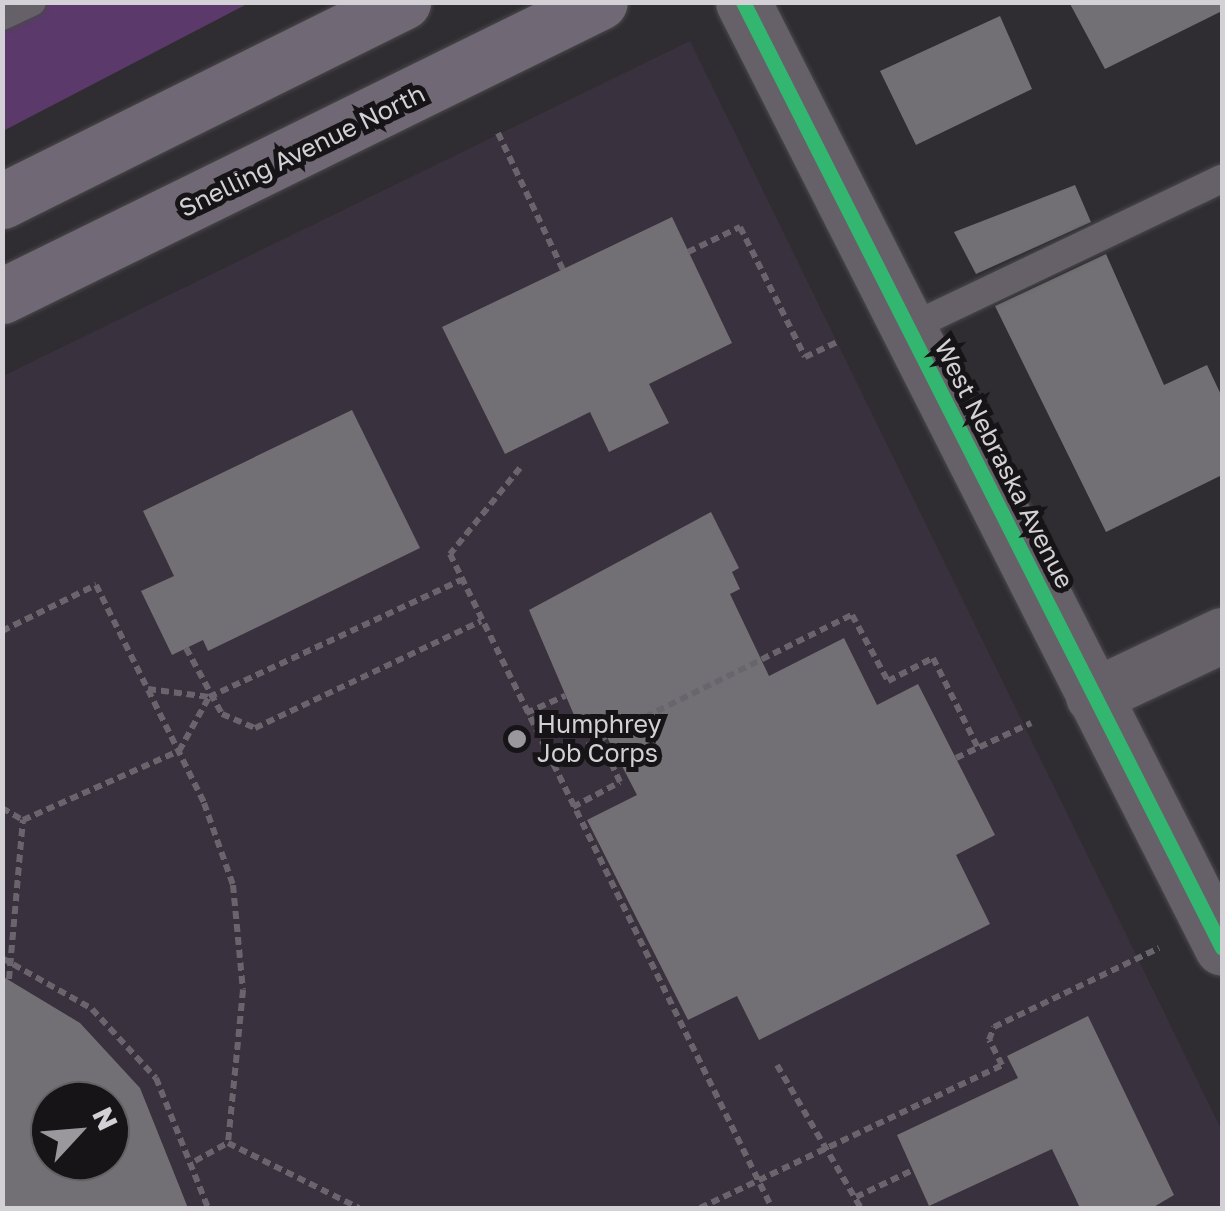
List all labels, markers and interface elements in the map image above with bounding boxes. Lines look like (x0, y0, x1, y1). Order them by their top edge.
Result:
street label: Snelling Avenue North (174, 78, 430, 224)
street label: West Nebraska Avenue (928, 335, 1080, 593)
place label: Humphrey Job Corps (537, 710, 661, 769)
marker: Humphrey Job Corps (506, 728, 528, 750)
north arrow (30, 1081, 130, 1181)
text: N (86, 1102, 125, 1135)

